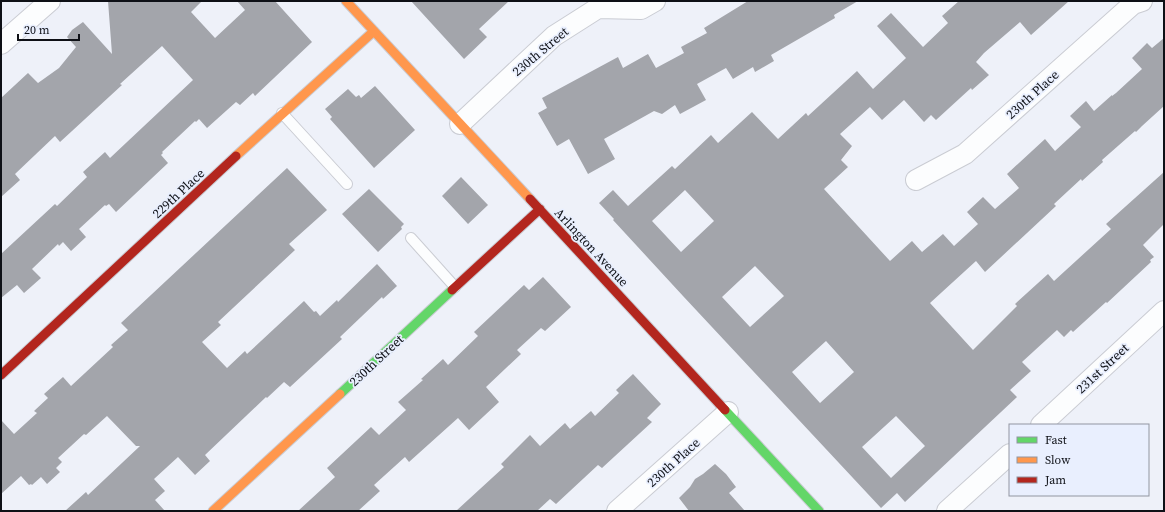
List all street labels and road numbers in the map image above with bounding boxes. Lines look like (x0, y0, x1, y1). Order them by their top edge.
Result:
street label: 230th Street (509, 22, 572, 80)
street label: 230th Place (1002, 66, 1063, 123)
street label: 229th Place (149, 165, 208, 222)
street label: Arlington Avenue (551, 205, 633, 290)
street label: 230th Street (346, 330, 408, 390)
street label: 231st Street (1072, 339, 1133, 397)
street label: 230th Place (643, 434, 704, 491)

